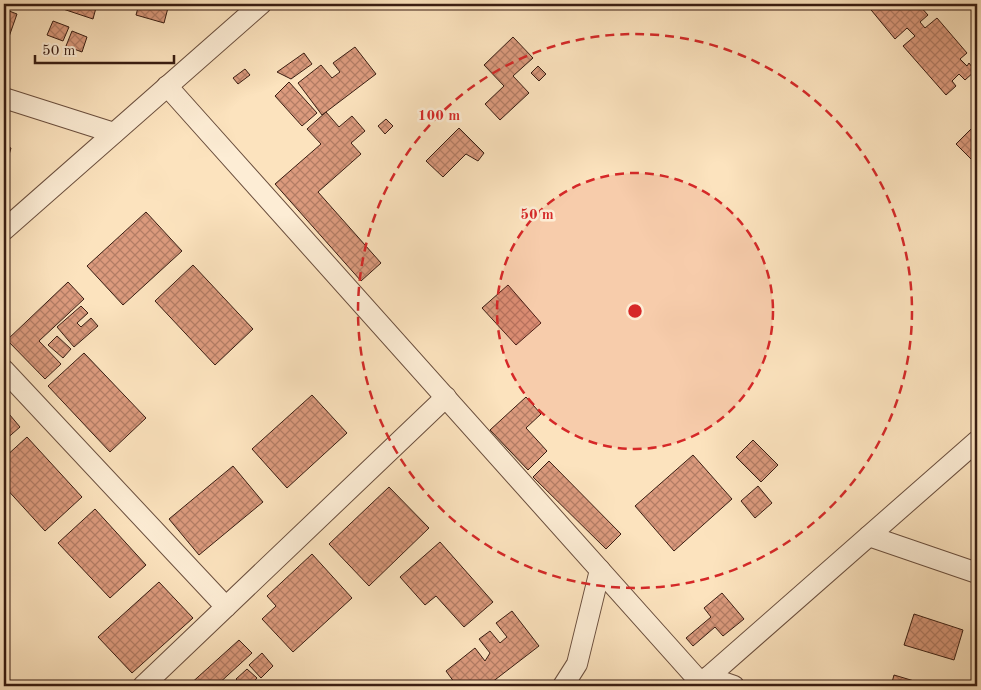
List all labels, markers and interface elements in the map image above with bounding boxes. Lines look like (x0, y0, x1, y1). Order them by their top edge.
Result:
scale bar (35, 32, 174, 64)
text: 50 m (42, 44, 76, 59)
text: 100 m (418, 109, 460, 124)
text: 50 m (520, 208, 554, 223)
centre of rings (626, 302, 644, 320)

